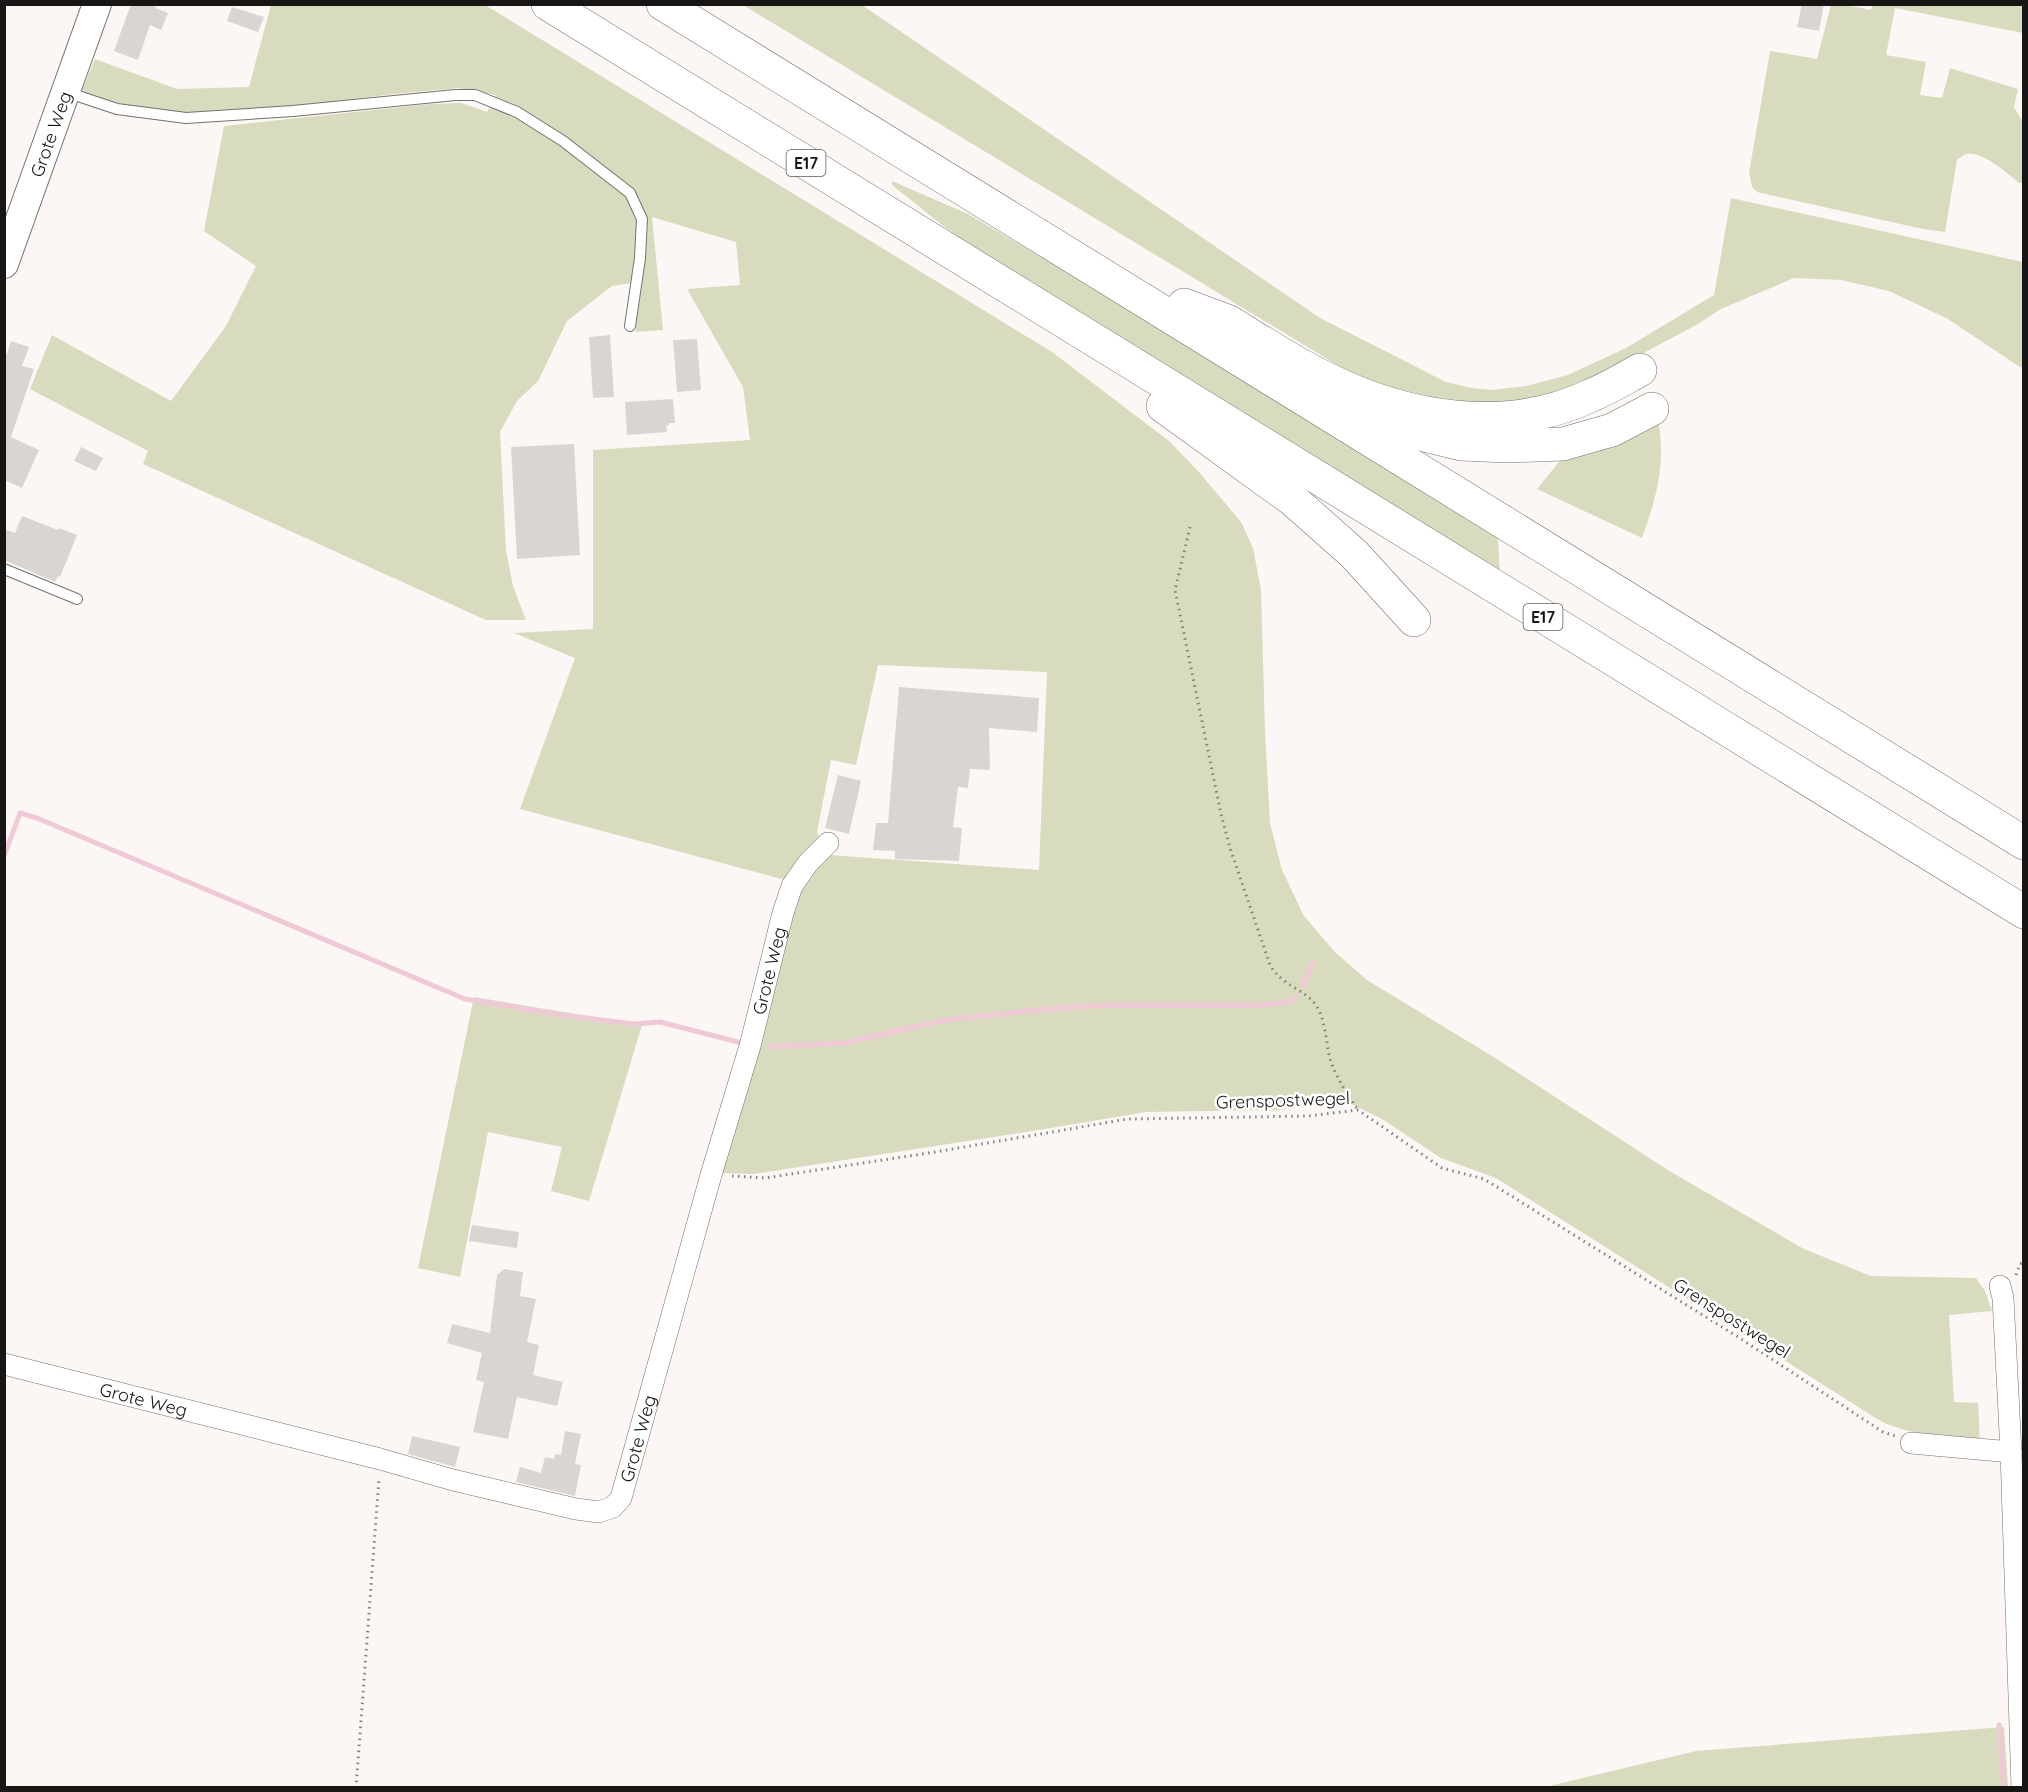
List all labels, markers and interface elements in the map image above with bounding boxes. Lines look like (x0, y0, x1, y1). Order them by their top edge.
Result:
street label: Grote Weg (25, 88, 76, 180)
road number: E17 (786, 150, 826, 176)
road number: E17 (1524, 604, 1562, 630)
street label: Grote Weg (747, 924, 791, 1017)
street label: Grenspostwegel (1216, 1086, 1350, 1114)
street label: Grenspostwegel (1669, 1273, 1795, 1363)
street label: Grote Weg (97, 1377, 190, 1421)
street label: Grote Weg (614, 1392, 661, 1485)

